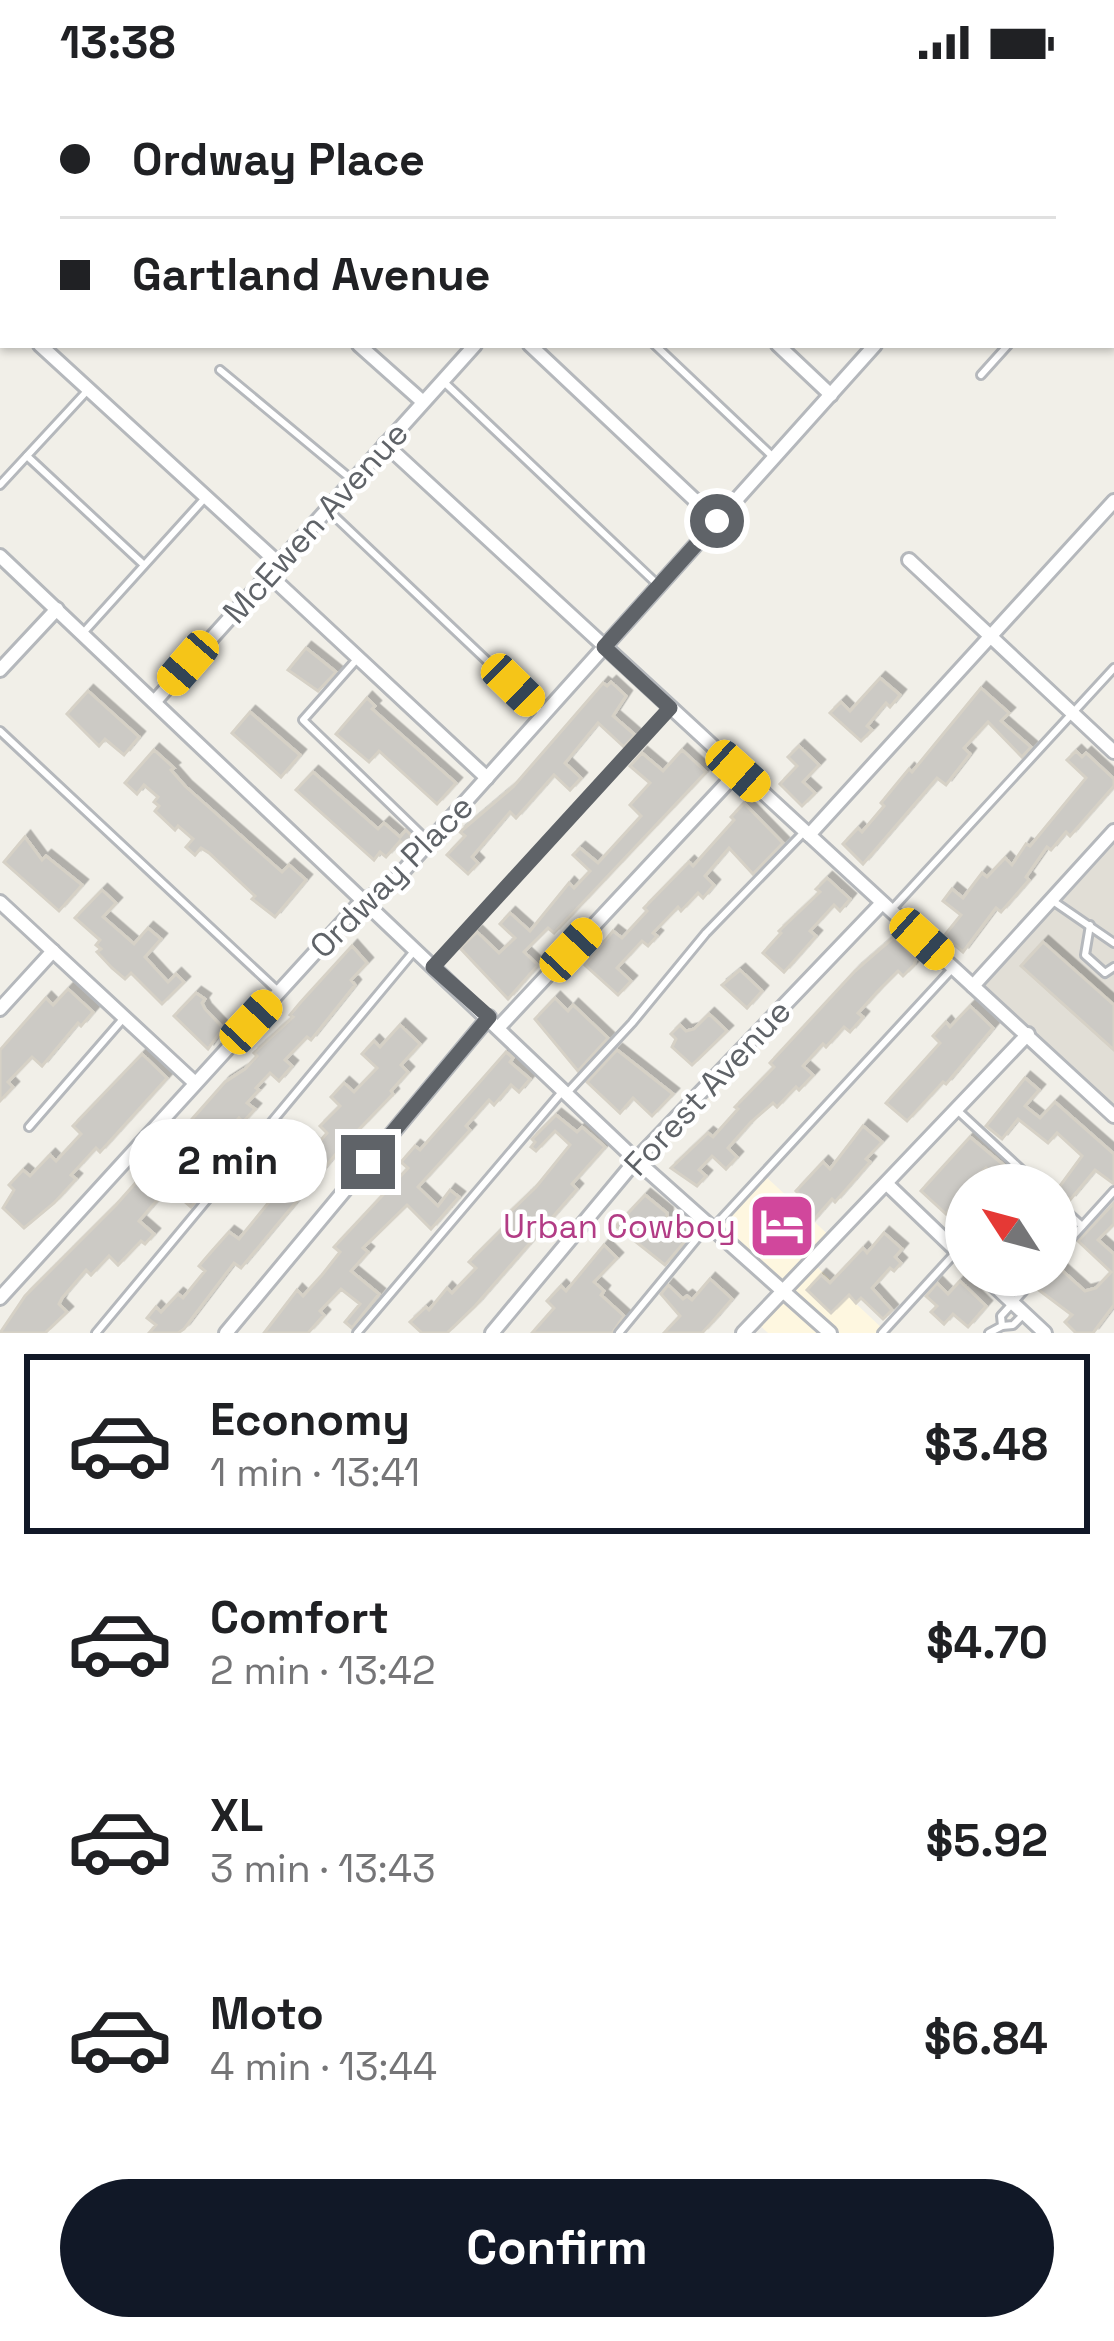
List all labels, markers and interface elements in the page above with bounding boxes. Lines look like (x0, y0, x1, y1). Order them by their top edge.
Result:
text: 13:38 (60, 14, 175, 71)
text: Ordway Place (132, 131, 425, 188)
text: Gartland Avenue (132, 246, 491, 303)
street label: McEwen Avenue (214, 413, 417, 632)
route start (690, 494, 744, 548)
car (151, 624, 225, 702)
car (475, 647, 551, 723)
car (699, 734, 777, 808)
street label: Ordway Place (301, 786, 482, 967)
car (883, 902, 961, 976)
car (533, 911, 609, 989)
car (213, 983, 289, 1061)
street label: Forest Avenue (615, 991, 800, 1185)
callout: 2 min (128, 1120, 326, 1204)
route end (341, 1135, 395, 1189)
text: 2 min (178, 1136, 278, 1185)
north arrow (945, 1164, 1077, 1296)
map controls (945, 1164, 1077, 1296)
hotel icon: Urban Cowboy (747, 1191, 817, 1261)
place label: Urban Cowboy (503, 1206, 736, 1248)
icon: car (66, 1390, 174, 1498)
text: Economy (210, 1391, 410, 1448)
text: $3.48 (924, 1416, 1048, 1473)
text: 1 min · 13:41 (210, 1448, 420, 1497)
icon: car (66, 1588, 174, 1696)
text: Comfort (210, 1589, 389, 1646)
text: $4.70 (926, 1614, 1048, 1671)
text: 2 min · 13:42 (210, 1646, 436, 1695)
icon: car (66, 1786, 174, 1894)
text: XL (210, 1787, 263, 1844)
text: $5.92 (926, 1812, 1048, 1869)
text: 3 min · 13:43 (210, 1844, 436, 1893)
icon: car (66, 1984, 174, 2092)
text: Moto (210, 1985, 324, 2042)
text: $6.84 (924, 2010, 1048, 2067)
text: 4 min · 13:44 (210, 2042, 437, 2091)
button: Confirm (60, 2179, 1054, 2317)

